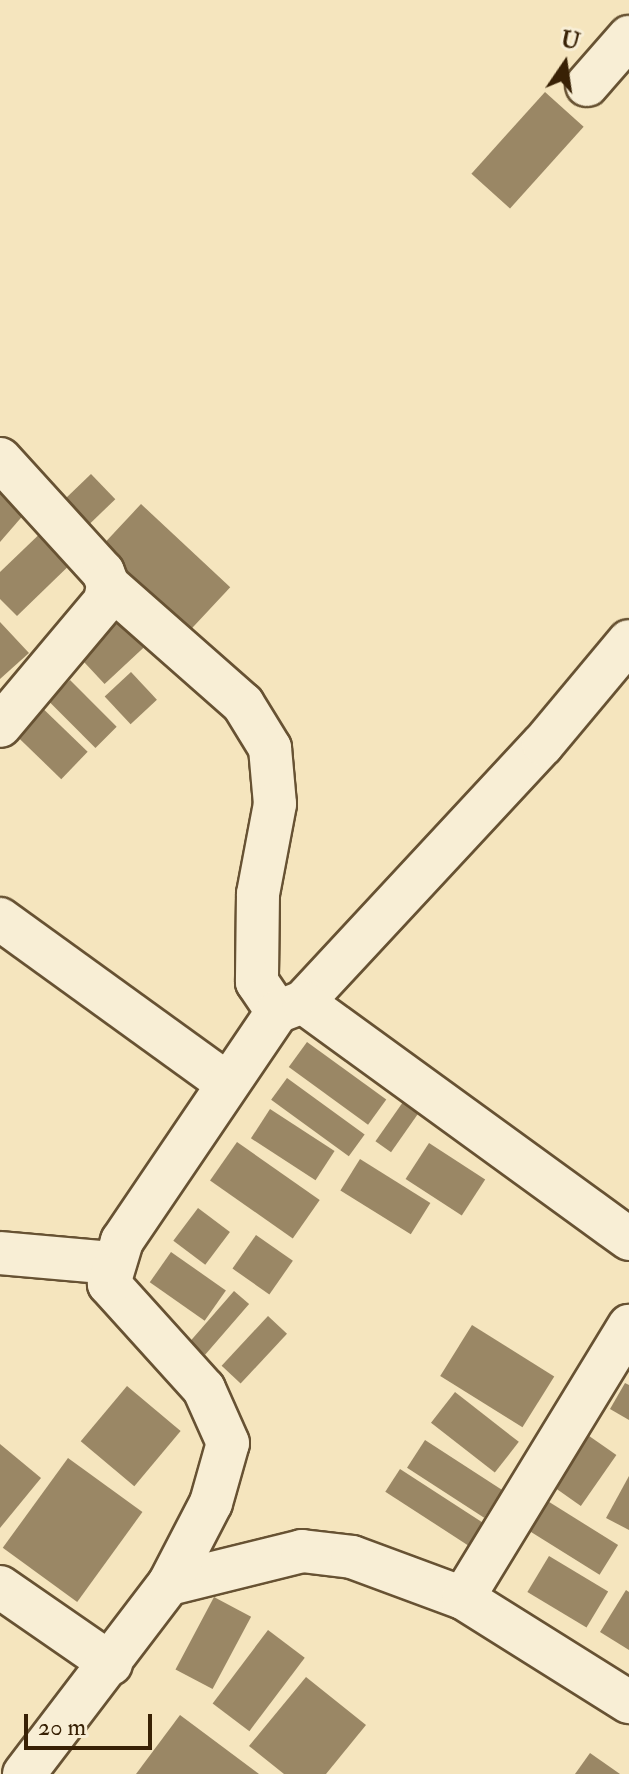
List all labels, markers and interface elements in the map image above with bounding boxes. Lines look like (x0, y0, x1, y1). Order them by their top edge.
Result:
north arrow (525, 24, 605, 104)
text: U (558, 25, 583, 56)
scale bar (28, 1698, 156, 1748)
text: 20 m (38, 1712, 86, 1743)

